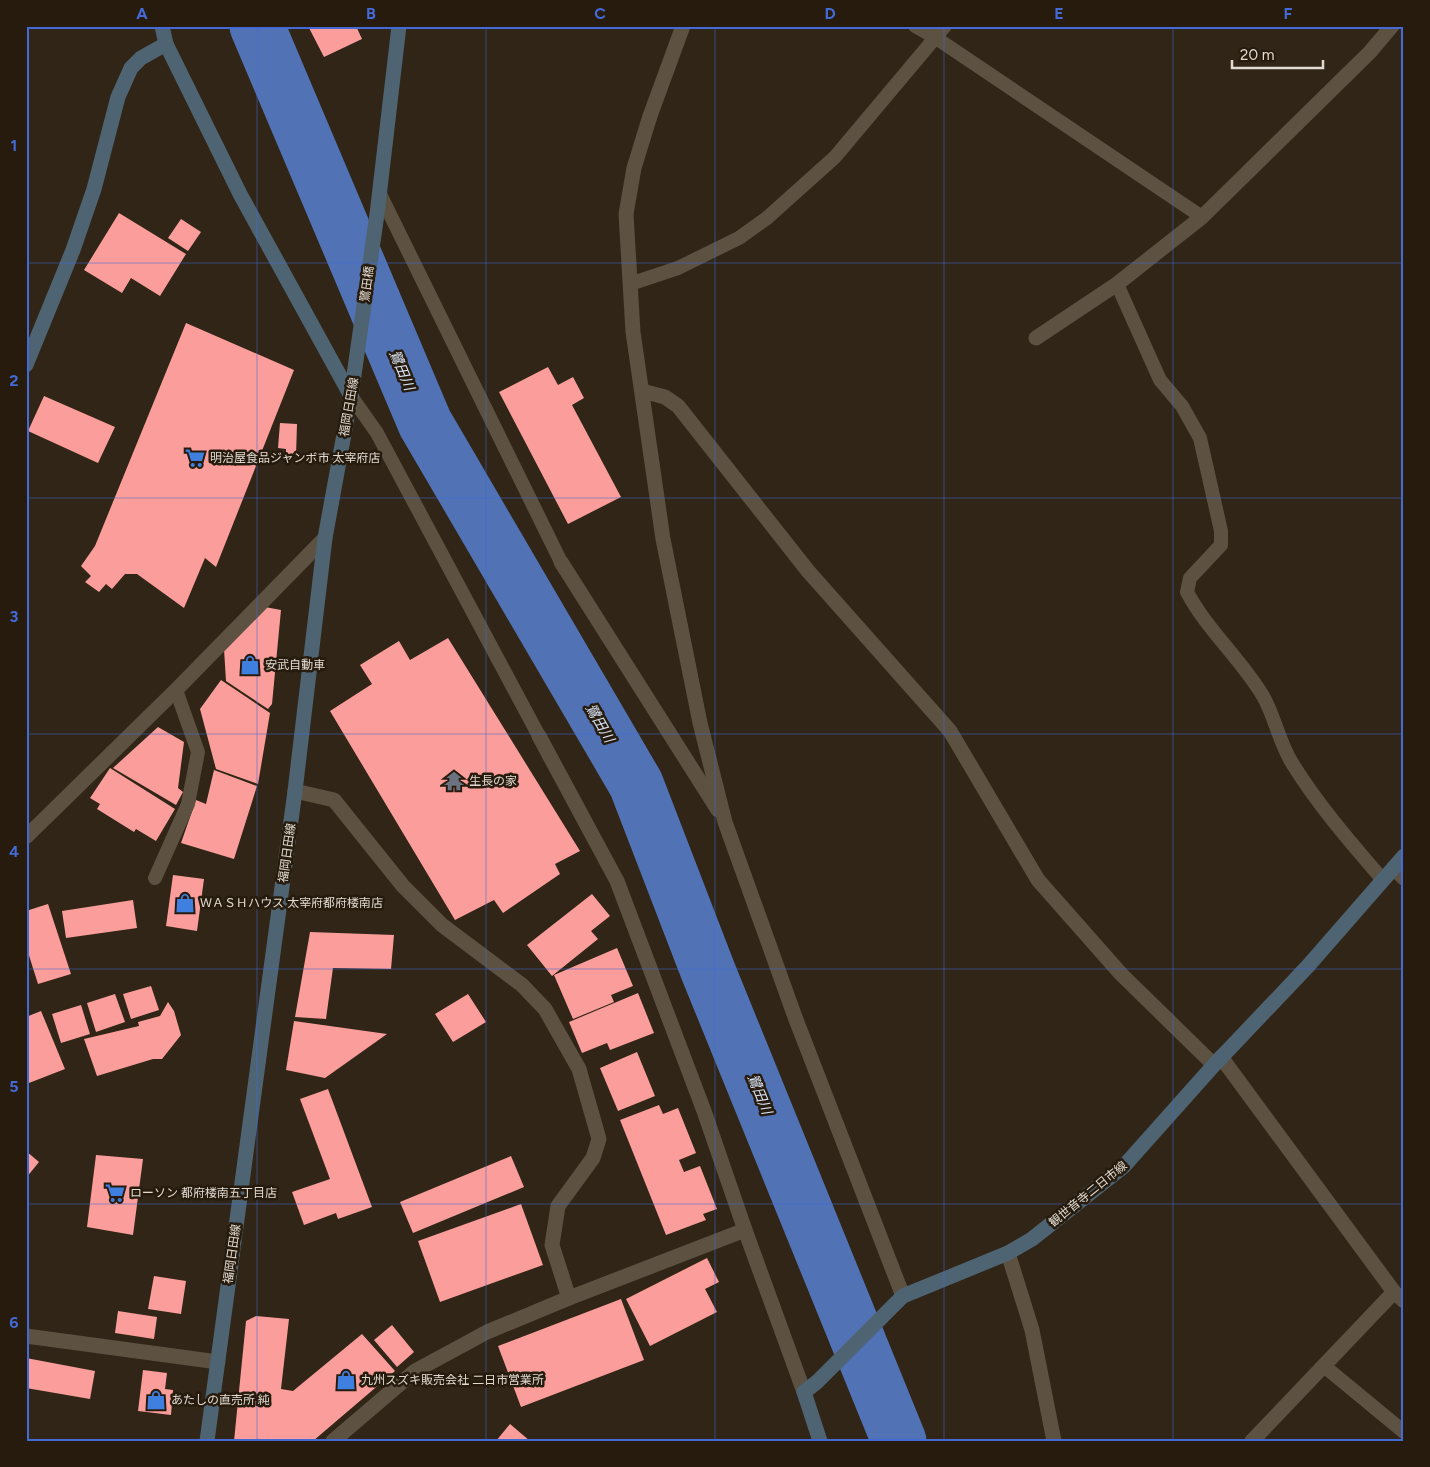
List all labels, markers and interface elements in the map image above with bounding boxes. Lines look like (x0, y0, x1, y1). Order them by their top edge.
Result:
text: A (136, 4, 148, 23)
text: B (366, 4, 376, 23)
text: C (594, 4, 606, 23)
text: D (824, 4, 836, 23)
text: E (1054, 4, 1064, 23)
text: F (1284, 4, 1293, 23)
scale bar (1232, 38, 1324, 70)
text: 20 m (1240, 46, 1274, 64)
text: 1 (11, 136, 17, 155)
street label: 鷺田橋 (358, 265, 376, 303)
water label: 鷺田川 (386, 348, 418, 395)
text: 2 (9, 371, 19, 390)
street label: 福岡日田線 (337, 376, 361, 438)
supermarket icon: 明治屋食品ジャンボ市 太宰府店 (184, 447, 206, 469)
place label: 明治屋食品ジャンボ市 太宰府店 (210, 451, 380, 465)
text: 3 (10, 607, 19, 626)
shop icon: 安武自動車 (239, 654, 261, 676)
place label: 安武自動車 (265, 658, 325, 672)
water label: 鷺田川 (582, 701, 618, 747)
temple icon: 生長の家 (443, 770, 465, 792)
place label: 生長の家 (469, 774, 517, 788)
street label: 福岡日田線 (276, 822, 298, 884)
text: 4 (9, 842, 19, 861)
shop icon: ＷＡＳＨハウス 太宰府都府楼南店 (174, 892, 196, 914)
place label: ＷＡＳＨハウス 太宰府都府楼南店 (200, 896, 383, 910)
water label: 鷺田川 (744, 1072, 776, 1119)
text: 5 (9, 1077, 19, 1096)
street label: 観世音寺二日市線 (1046, 1158, 1130, 1230)
supermarket icon: ローソン 都府楼南五丁目店 (104, 1182, 126, 1204)
place label: ローソン 都府楼南五丁目店 (130, 1186, 277, 1200)
street label: 福岡日田線 (221, 1223, 243, 1285)
text: 6 (9, 1313, 19, 1332)
shop icon: 九州スズキ販売会社 二日市営業所 (335, 1369, 357, 1391)
place label: 九州スズキ販売会社 二日市営業所 (361, 1373, 544, 1387)
shop icon: あたしの直売所 純 (145, 1389, 167, 1411)
place label: あたしの直売所 純 (171, 1393, 270, 1407)

